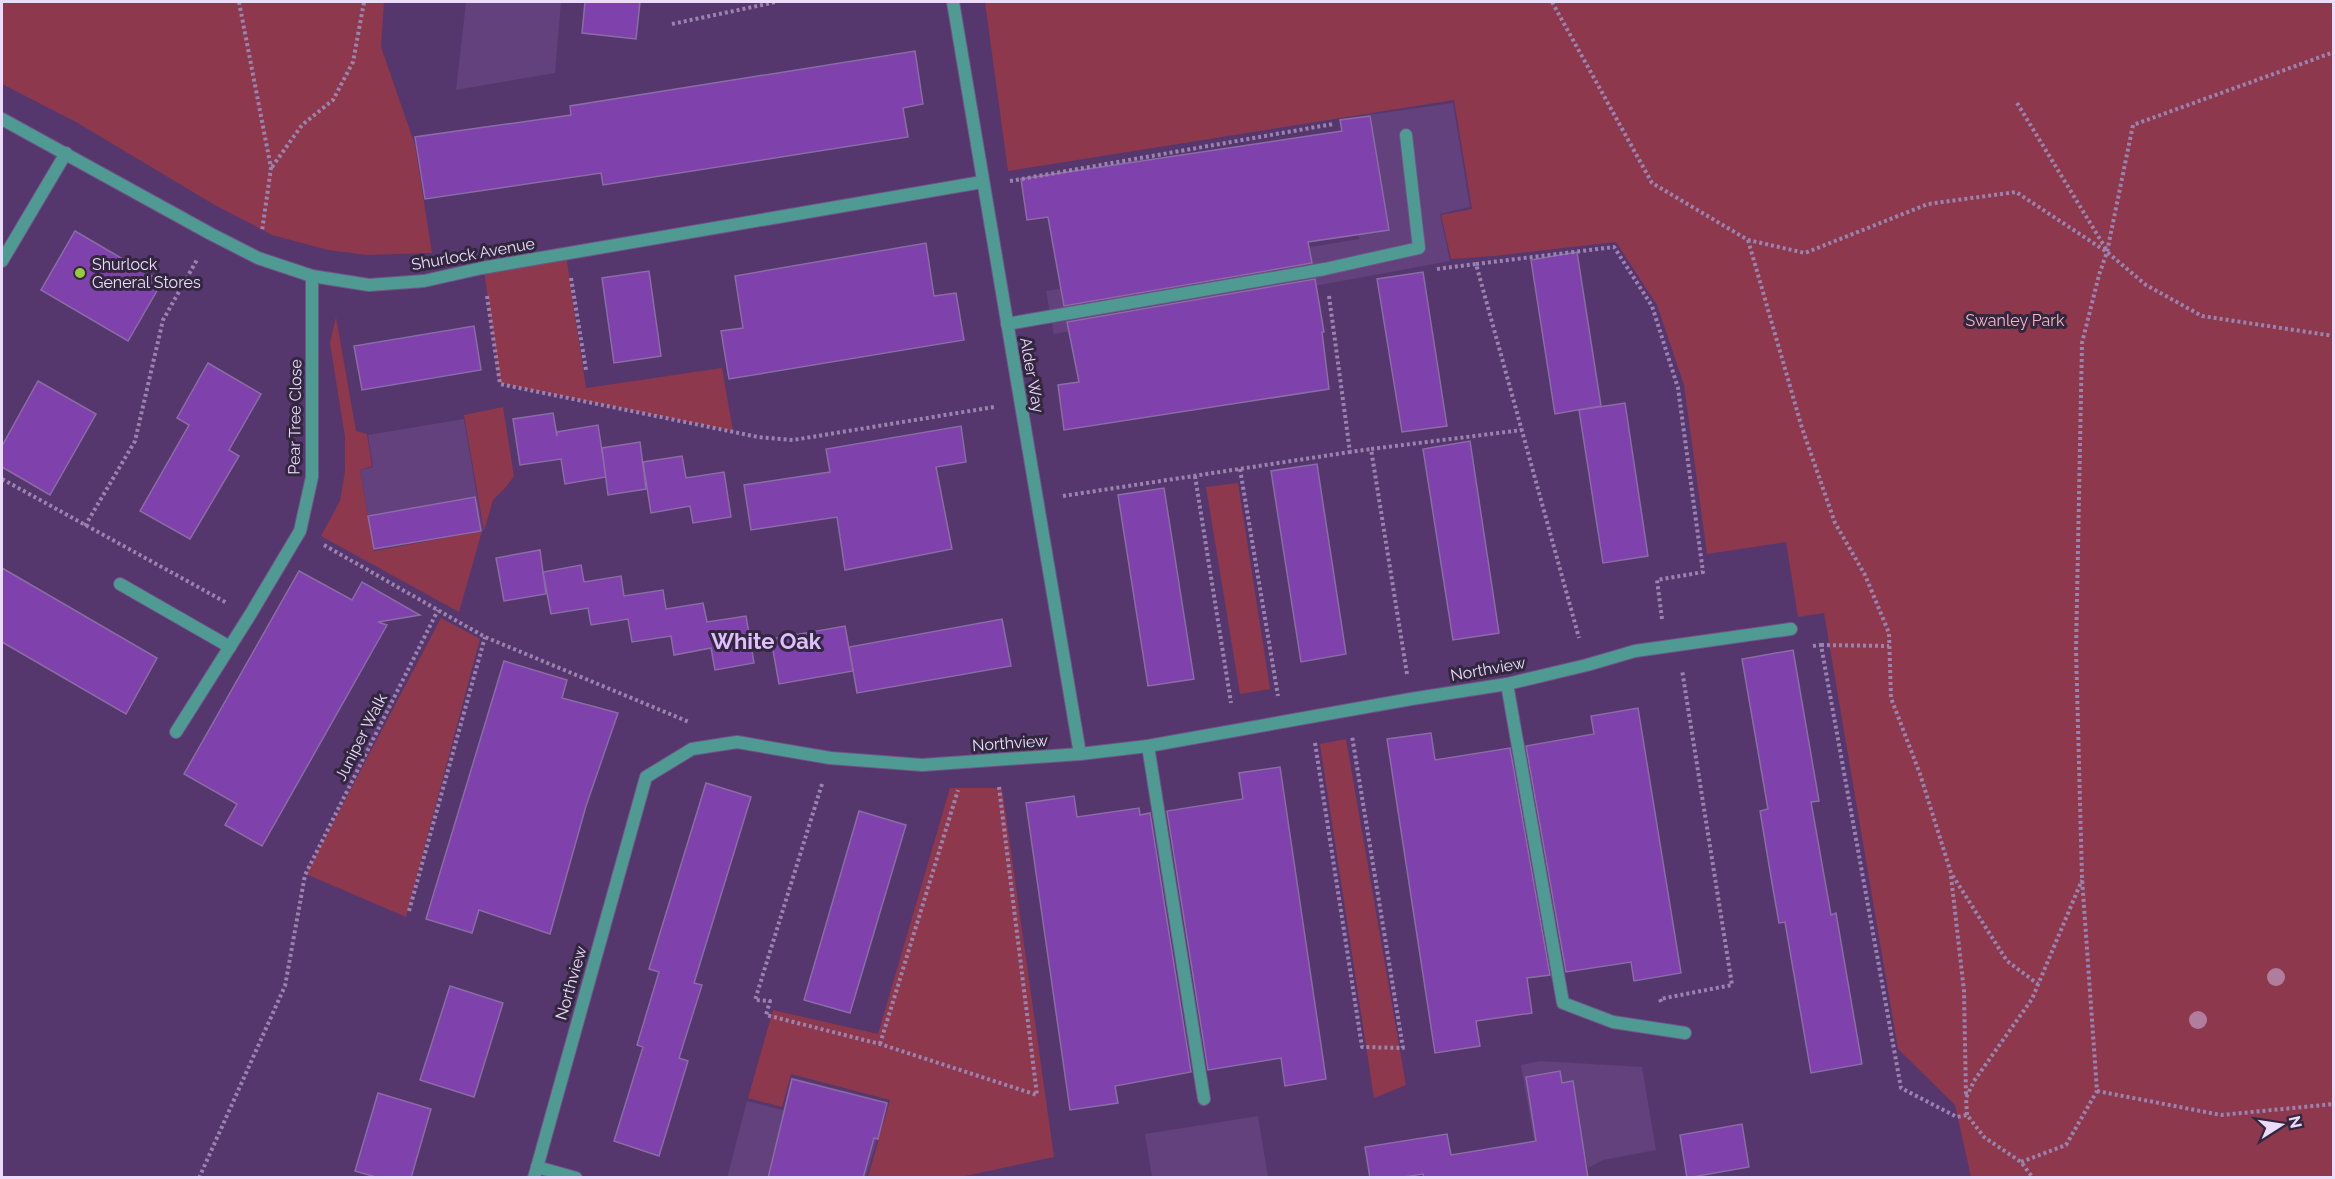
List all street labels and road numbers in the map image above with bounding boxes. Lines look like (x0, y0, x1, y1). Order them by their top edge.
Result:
street label: Shurlock Avenue (410, 234, 536, 274)
street label: Alder Way (1016, 336, 1048, 415)
street label: Pear Tree Close (284, 359, 306, 475)
street label: Northview (1449, 653, 1527, 685)
street label: Juniper Walk (331, 690, 391, 784)
street label: Northview (971, 731, 1049, 755)
street label: Northview (551, 944, 591, 1022)

